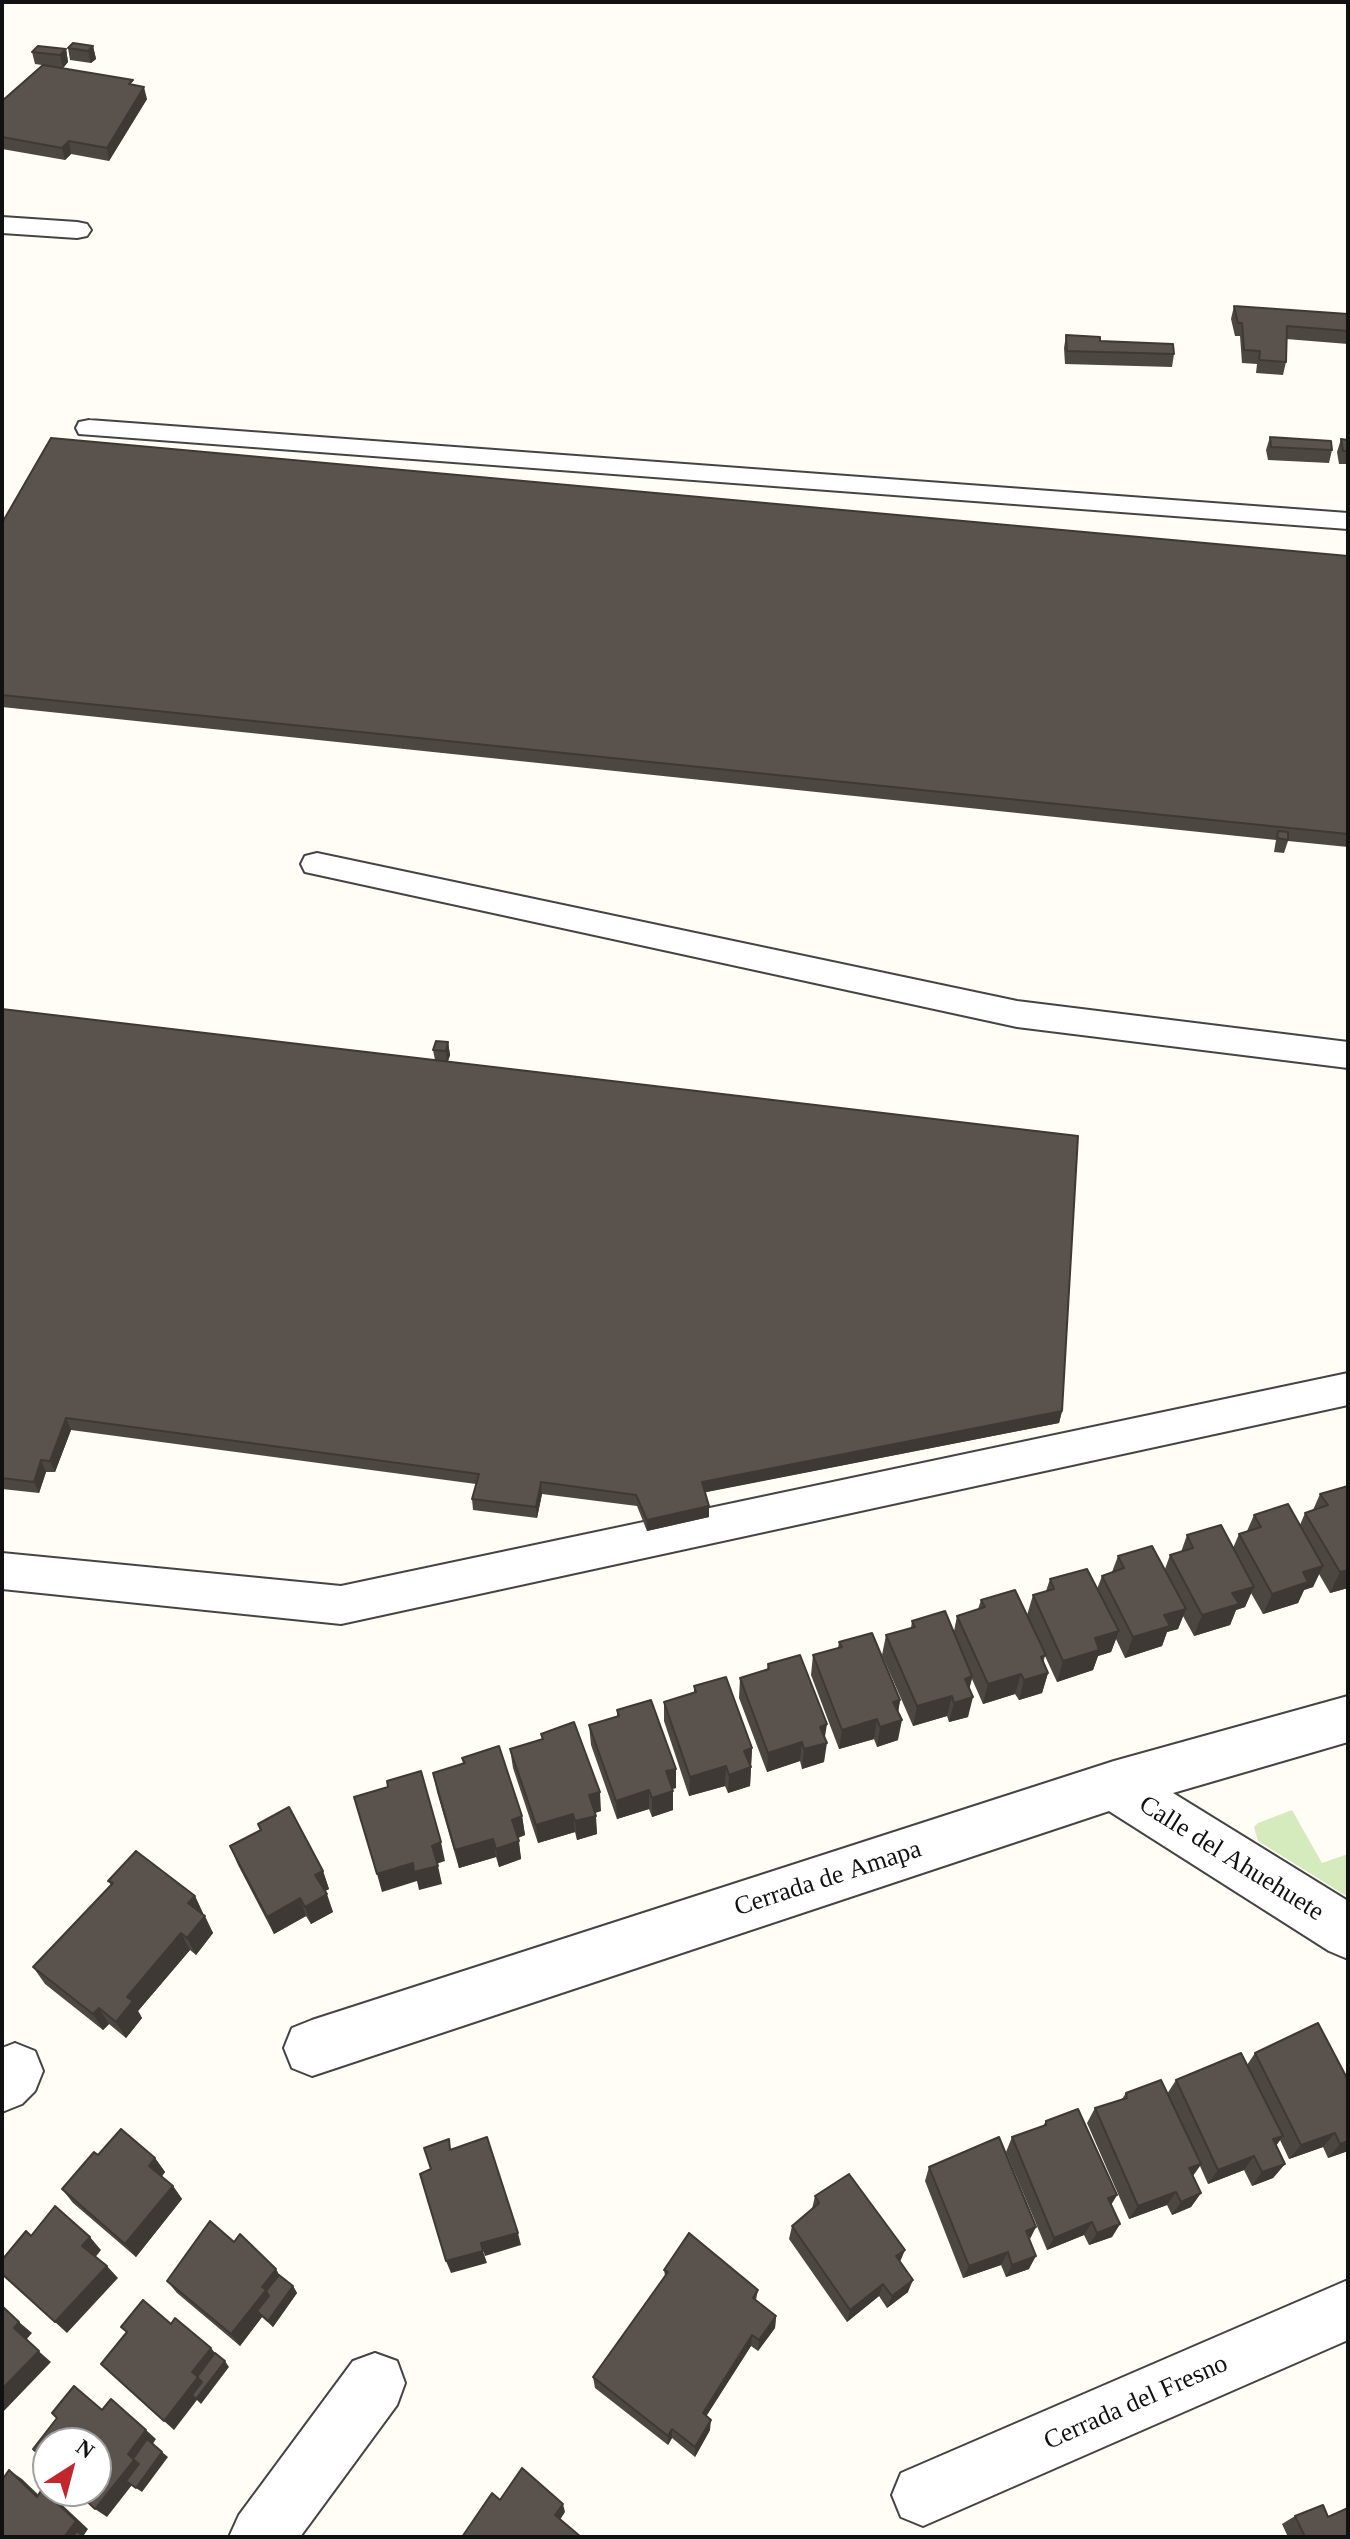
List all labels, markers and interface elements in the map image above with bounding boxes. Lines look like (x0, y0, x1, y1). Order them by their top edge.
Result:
street label: Calle del Ahuehuete (1133, 1790, 1329, 1928)
street label: Cerrada de Amapa (730, 1834, 926, 1924)
street label: Cerrada del Fresno (1039, 2349, 1233, 2457)
north arrow (32, 2427, 112, 2507)
text: N (71, 2434, 99, 2464)

